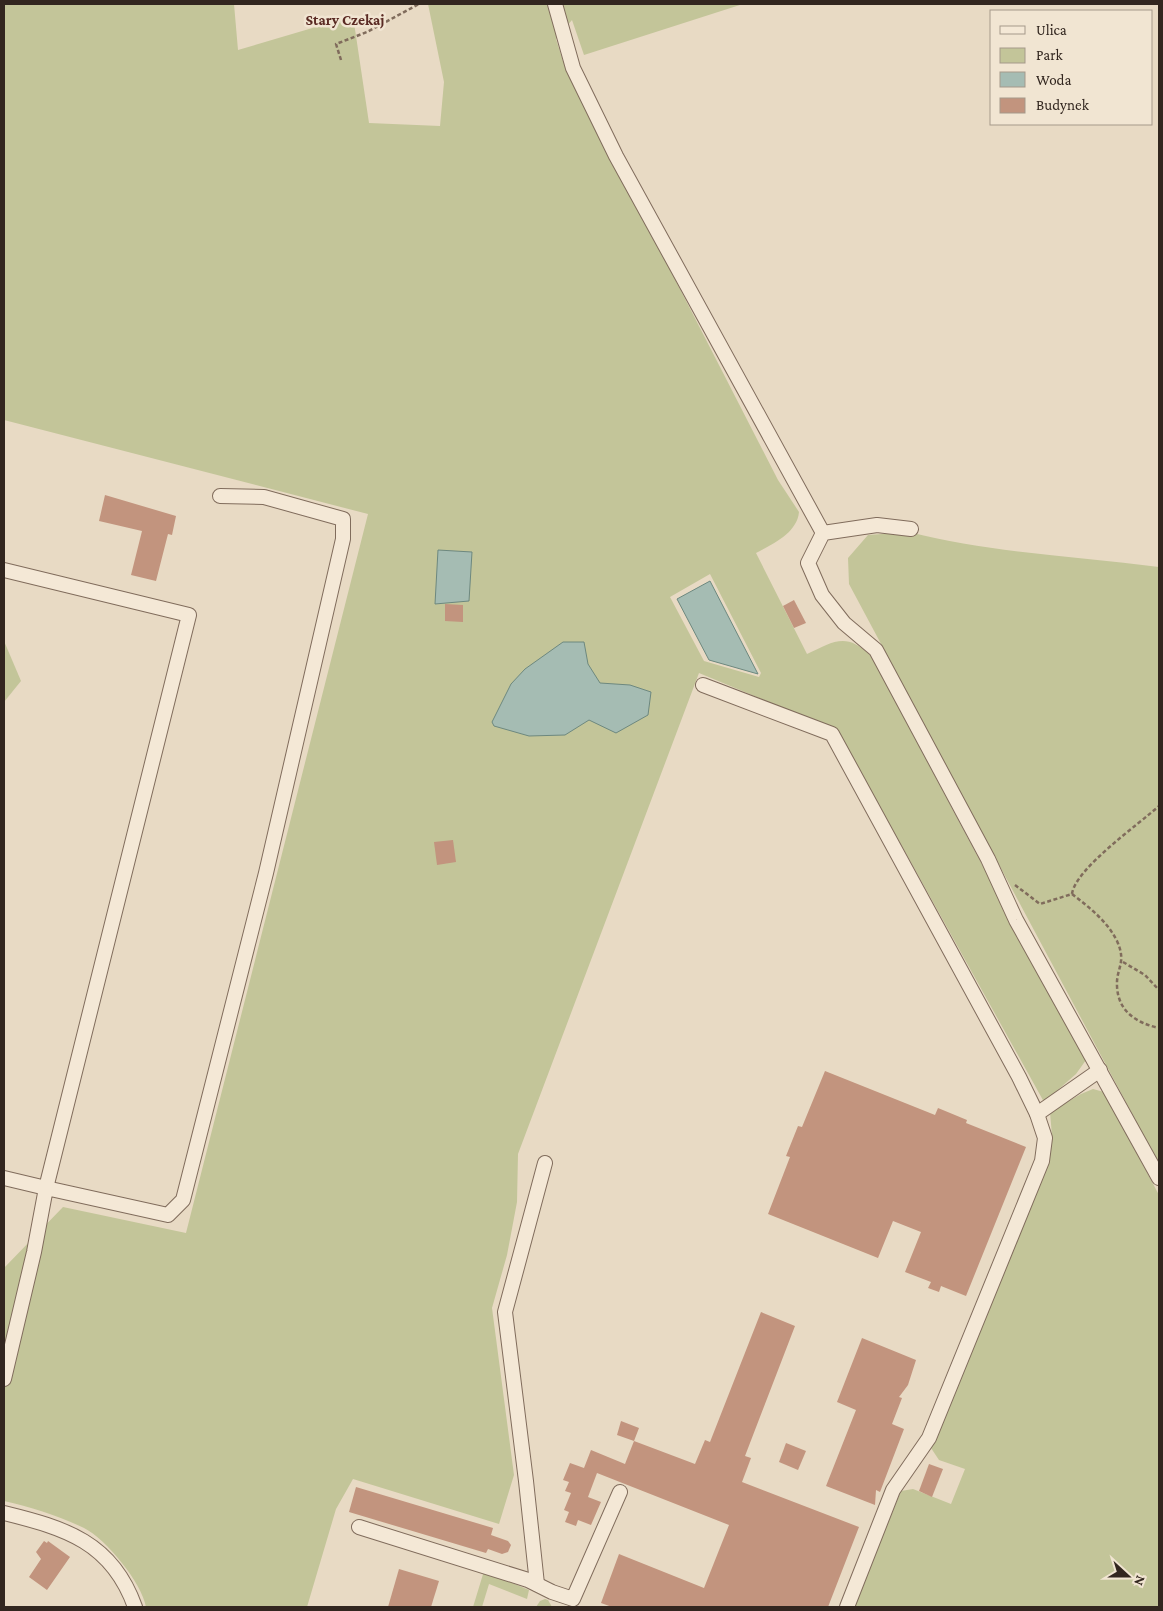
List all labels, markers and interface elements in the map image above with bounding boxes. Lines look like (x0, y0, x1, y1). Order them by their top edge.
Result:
legend (990, 10, 1153, 125)
district label: Stary Czekaj (306, 12, 384, 29)
text: Ulica (1036, 22, 1067, 38)
text: Park (1036, 47, 1063, 63)
text: Woda (1036, 72, 1071, 88)
text: Budynek (1036, 97, 1090, 114)
north arrow (1103, 1551, 1153, 1601)
text: N (1131, 1573, 1149, 1588)

